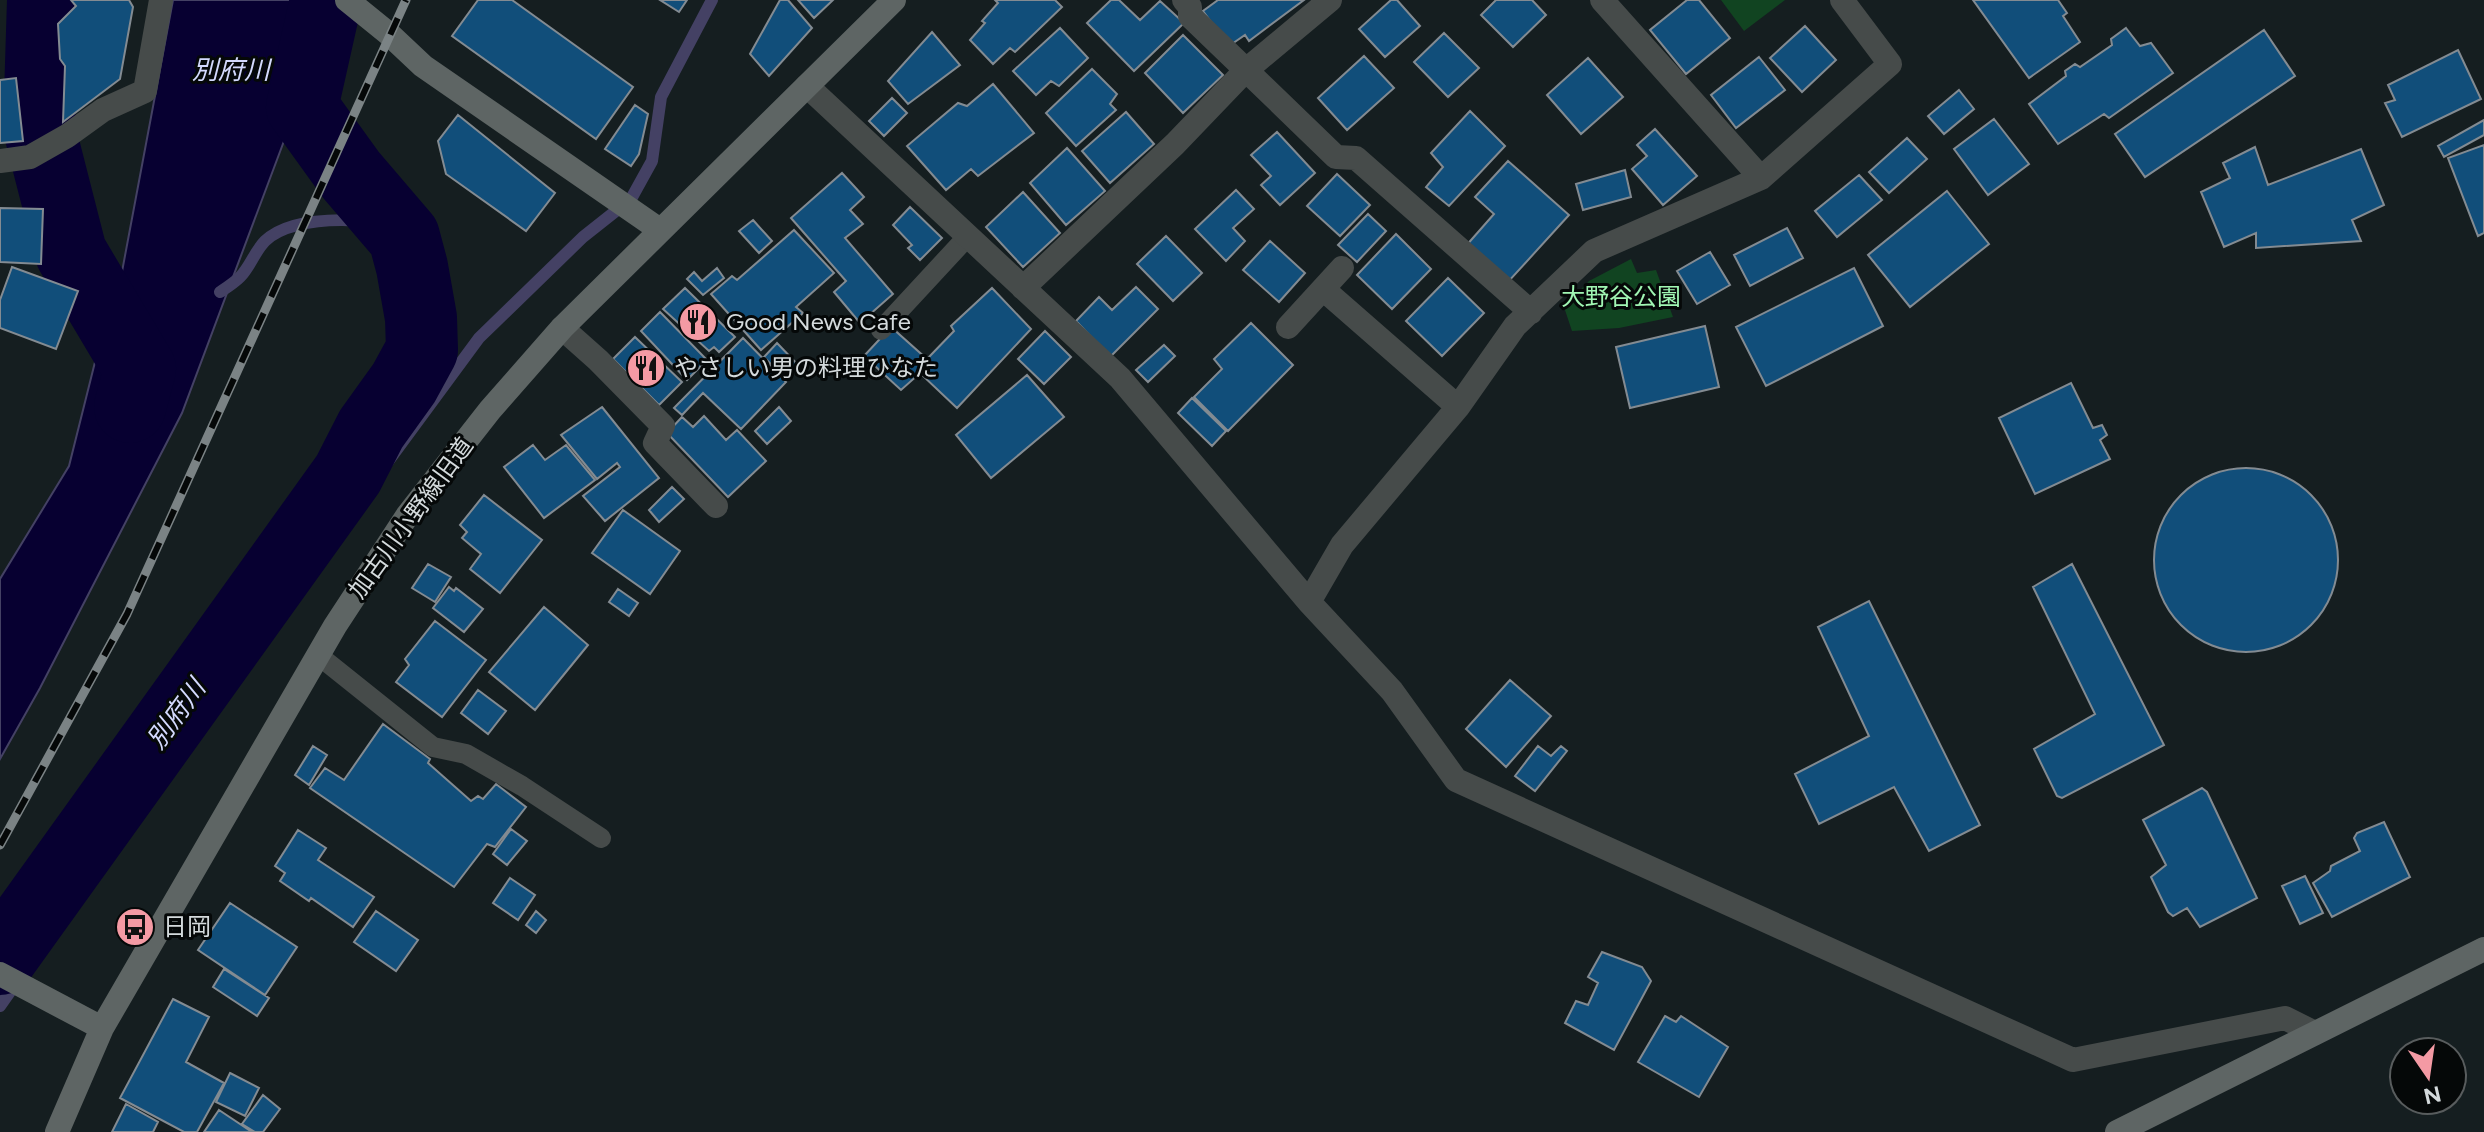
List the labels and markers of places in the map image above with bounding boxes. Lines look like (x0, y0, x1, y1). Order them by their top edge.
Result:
restaurant icon: Good News Cafe (677, 301, 719, 343)
place label: Good News Cafe (726, 307, 911, 336)
restaurant icon: やさしい男の料理ひなた (625, 347, 667, 389)
place label: やさしい男の料理ひなた (674, 353, 938, 382)
bus stop icon: 日岡 (114, 906, 156, 948)
place label: 日岡 (163, 912, 211, 941)

